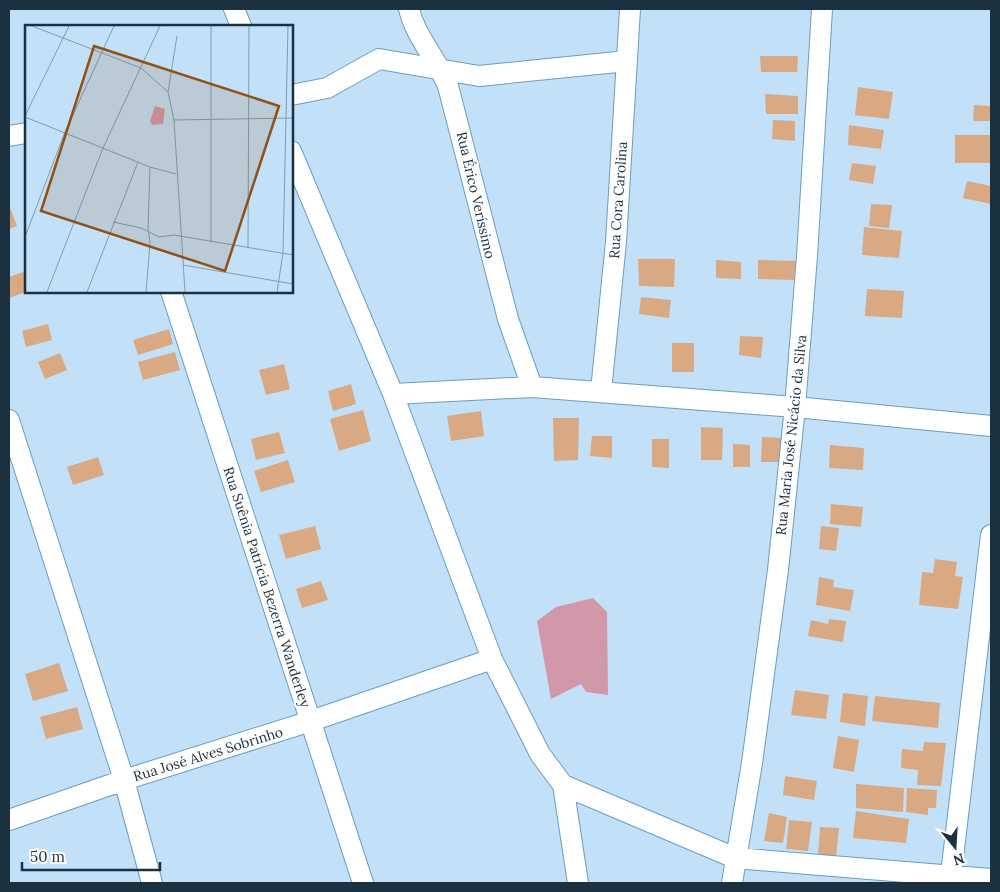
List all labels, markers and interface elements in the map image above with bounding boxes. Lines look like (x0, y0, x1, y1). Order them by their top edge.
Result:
inset map (25, 25, 292, 292)
street label: Rua Érico Veríssimo (453, 130, 499, 260)
street label: Rua Cora Carolina (605, 141, 631, 259)
street label: Rua Maria José Nicácio da Silva (772, 334, 810, 536)
street label: Rua Suênia Patrícia Bezerra Wanderley (219, 464, 315, 710)
street label: Rua José Alves Sobrinho (131, 723, 285, 785)
north arrow (930, 822, 980, 872)
scale bar (22, 840, 160, 872)
text: 50 m (30, 847, 65, 866)
text: N (951, 849, 967, 870)

